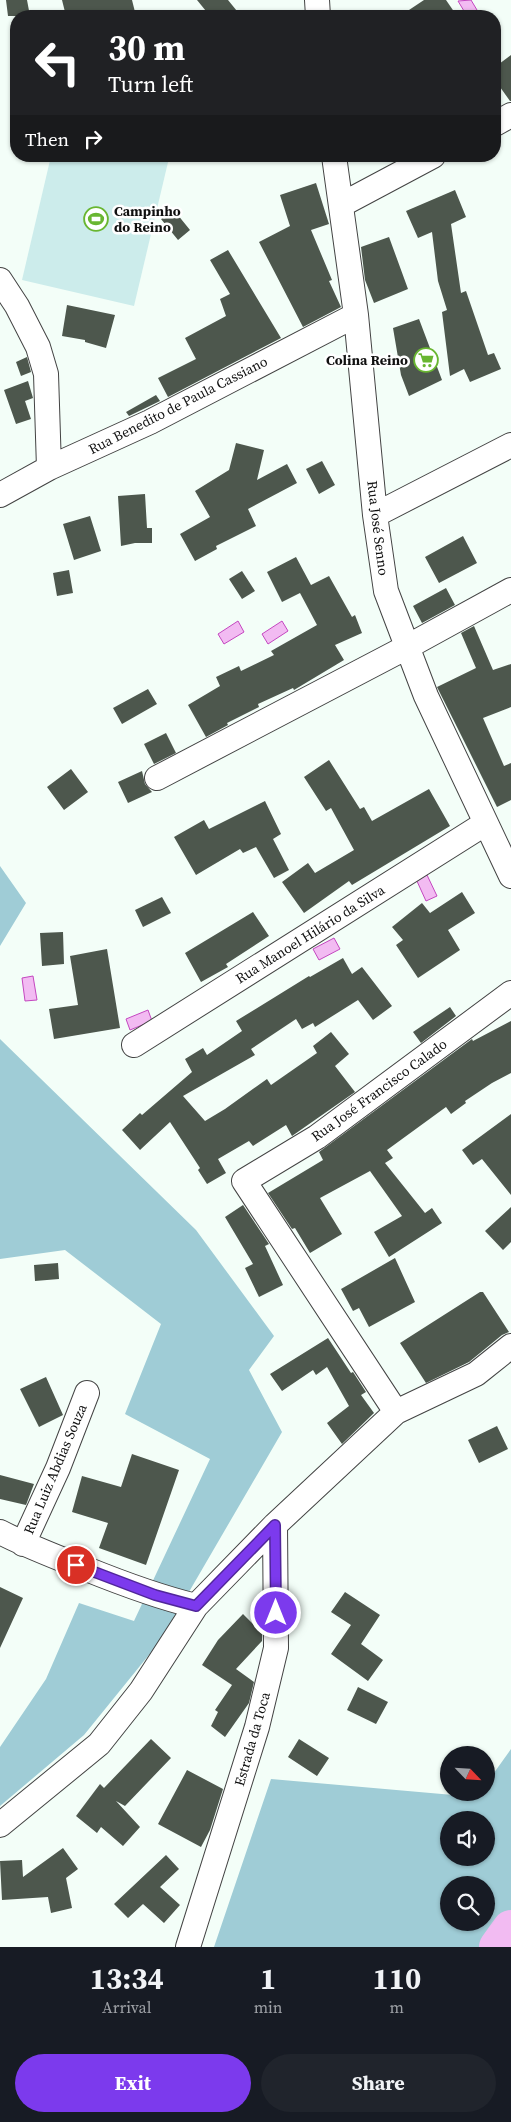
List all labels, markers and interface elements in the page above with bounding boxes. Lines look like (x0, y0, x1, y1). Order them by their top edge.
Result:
text: 30 m (108, 24, 185, 72)
icon: left (25, 30, 90, 95)
text: Turn left (108, 69, 193, 99)
icon: right (79, 125, 107, 153)
text: Then (25, 126, 69, 152)
place label: Campinho do Reino (114, 201, 181, 237)
sports icon: Campinho do Reino (83, 206, 109, 232)
supermarket icon: Colina Reino (413, 347, 439, 373)
place label: Colina Reino (326, 350, 408, 370)
street label: Rua Benedito de Paula Cassiano (85, 351, 271, 459)
street label: Rua José Senno (362, 479, 394, 577)
street label: Rua Manoel Hilário da Silva (232, 879, 389, 988)
street label: Rua José Francisco Calado (307, 1034, 451, 1146)
street label: Rua Luiz Abdias Souza (18, 1400, 92, 1537)
pin (55, 1544, 97, 1586)
icon: arrive (62, 1551, 90, 1579)
position arrow (249, 1586, 301, 1638)
street label: Estrada da Toca (229, 1689, 275, 1788)
north arrow (440, 1746, 495, 1801)
map controls (440, 1746, 495, 1931)
button: sound (440, 1811, 495, 1866)
button: search (440, 1876, 495, 1931)
text: 13:34 (90, 1958, 164, 1999)
text: 1 (260, 1958, 276, 1999)
text: 110 (372, 1958, 421, 1999)
text: Arrival (102, 1996, 152, 2018)
text: min (254, 1996, 283, 2018)
text: m (390, 1996, 404, 2018)
button: Exit (15, 2054, 251, 2112)
button: Share (261, 2054, 496, 2112)

